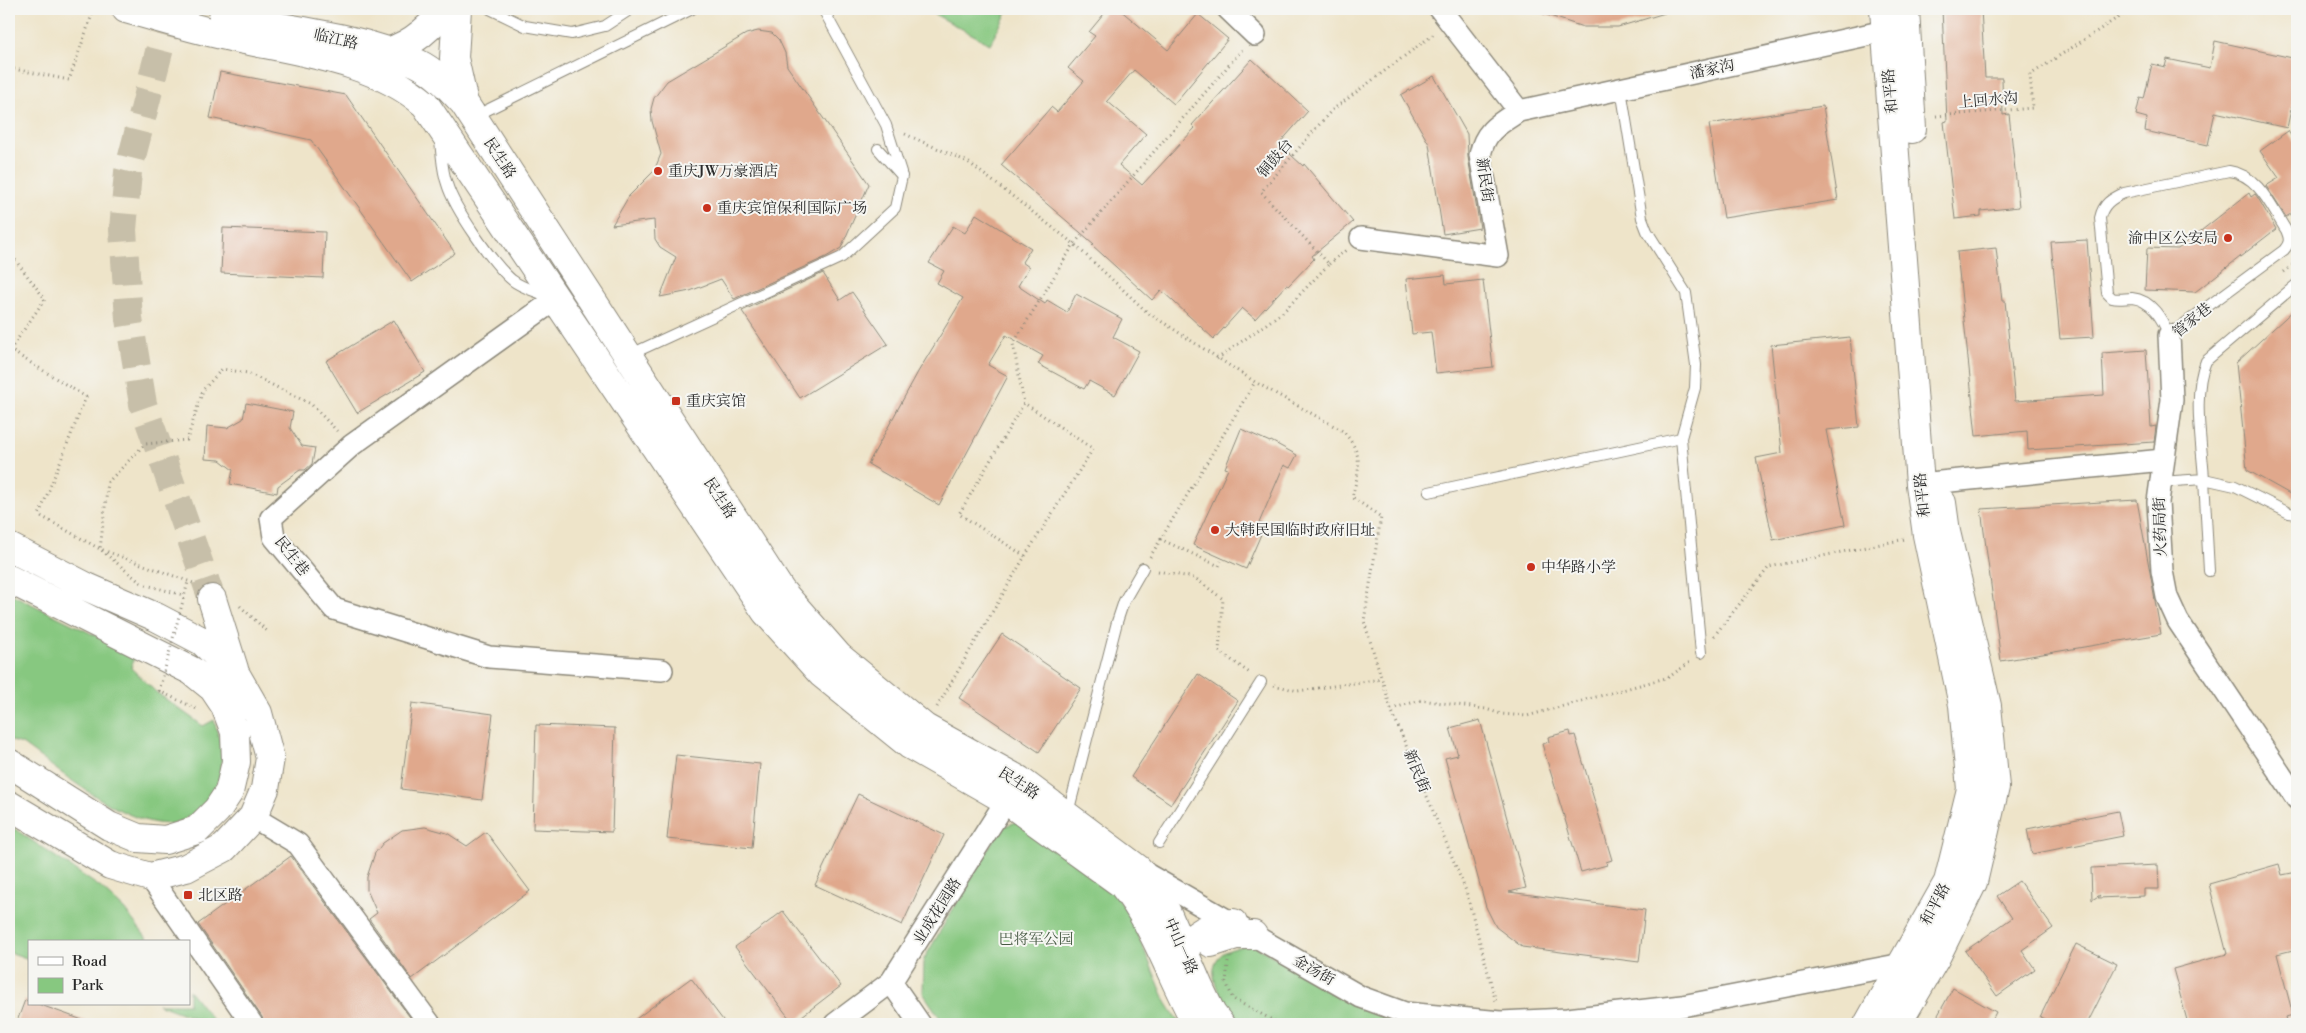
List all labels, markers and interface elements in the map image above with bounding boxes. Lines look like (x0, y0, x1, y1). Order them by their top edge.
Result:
street label: 临江路 (312, 25, 360, 54)
street label: 潘家沟 (1688, 56, 1736, 83)
street label: 和平路 (1879, 68, 1902, 114)
street label: 上回水沟 (1957, 88, 2019, 113)
street label: 民生路 (479, 134, 520, 182)
street label: 铜鼓台 (1254, 135, 1297, 182)
street label: 新民街 (1472, 156, 1497, 204)
place label: 重庆JW万豪酒店 (668, 162, 779, 181)
marker: 重庆JW万豪酒店 (652, 165, 664, 177)
place label: 重庆宾馆保利国际广场 (717, 199, 867, 218)
marker: 重庆宾馆保利国际广场 (701, 202, 713, 214)
place label: 渝中区公安局 (2128, 229, 2218, 248)
marker: 渝中区公安局 (2222, 232, 2234, 244)
street label: 管家巷 (2169, 299, 2216, 342)
place label: 重庆宾馆 (686, 392, 746, 411)
marker: 重庆宾馆 (670, 395, 682, 407)
street label: 和平路 (1911, 472, 1934, 518)
street label: 民生路 (699, 474, 740, 522)
street label: 火药局街 (2150, 497, 2171, 557)
place label: 大韩民国临时政府旧址 (1225, 521, 1375, 540)
marker: 大韩民国临时政府旧址 (1209, 524, 1221, 536)
street label: 民生巷 (270, 533, 313, 580)
place label: 中华路小学 (1541, 558, 1616, 577)
marker: 中华路小学 (1525, 561, 1537, 573)
street label: 新民街 (1399, 747, 1434, 796)
street label: 民生路 (995, 763, 1043, 804)
street label: 业成花园路 (909, 874, 965, 948)
street label: 和平路 (1916, 880, 1954, 929)
place label: 北区路 (198, 886, 243, 905)
marker: 北区路 (182, 889, 194, 901)
street label: 中山一路 (1160, 915, 1201, 977)
park label: 巴将军公园 (998, 930, 1074, 949)
legend (28, 940, 190, 1006)
street label: 金汤街 (1290, 951, 1338, 990)
text: Road (72, 952, 107, 971)
text: Park (72, 976, 104, 995)

